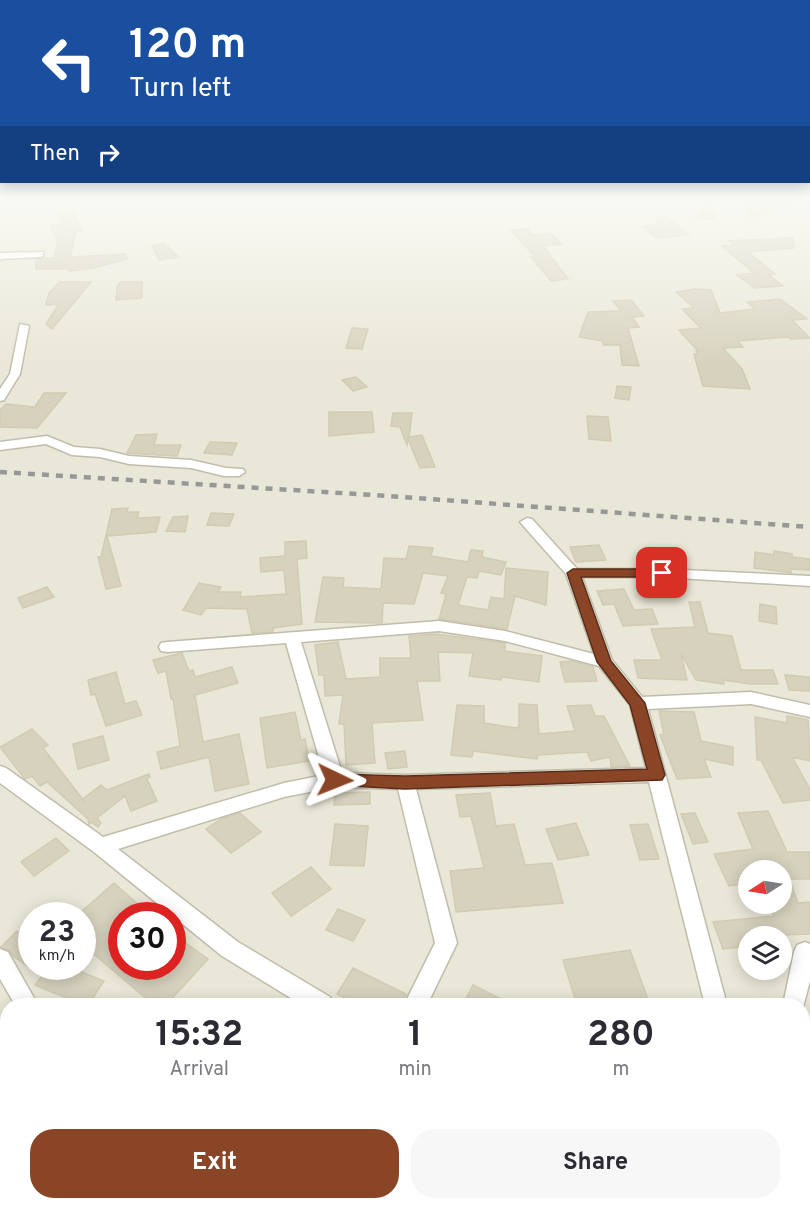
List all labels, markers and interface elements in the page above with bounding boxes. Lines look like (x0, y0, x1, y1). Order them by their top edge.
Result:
text: 120 m (129, 20, 246, 73)
icon: left (30, 24, 108, 102)
text: Turn left (129, 72, 231, 106)
icon: right (92, 138, 125, 171)
text: Then (30, 141, 80, 168)
pin (636, 547, 687, 598)
icon: arrive (645, 556, 678, 589)
position arrow (303, 748, 367, 812)
north arrow (738, 860, 792, 914)
map controls (738, 860, 792, 980)
speed limit sign: 30 (108, 902, 186, 980)
text: 23 (39, 915, 75, 952)
button: layers (738, 926, 792, 980)
text: km/h (39, 947, 75, 966)
text: 15:32 (155, 1013, 243, 1059)
text: 1 (408, 1013, 422, 1059)
text: 280 (587, 1013, 655, 1059)
text: Arrival (169, 1057, 229, 1083)
text: min (398, 1057, 432, 1083)
text: m (612, 1057, 629, 1083)
button: Exit (30, 1129, 399, 1198)
button: Share (411, 1129, 780, 1198)

